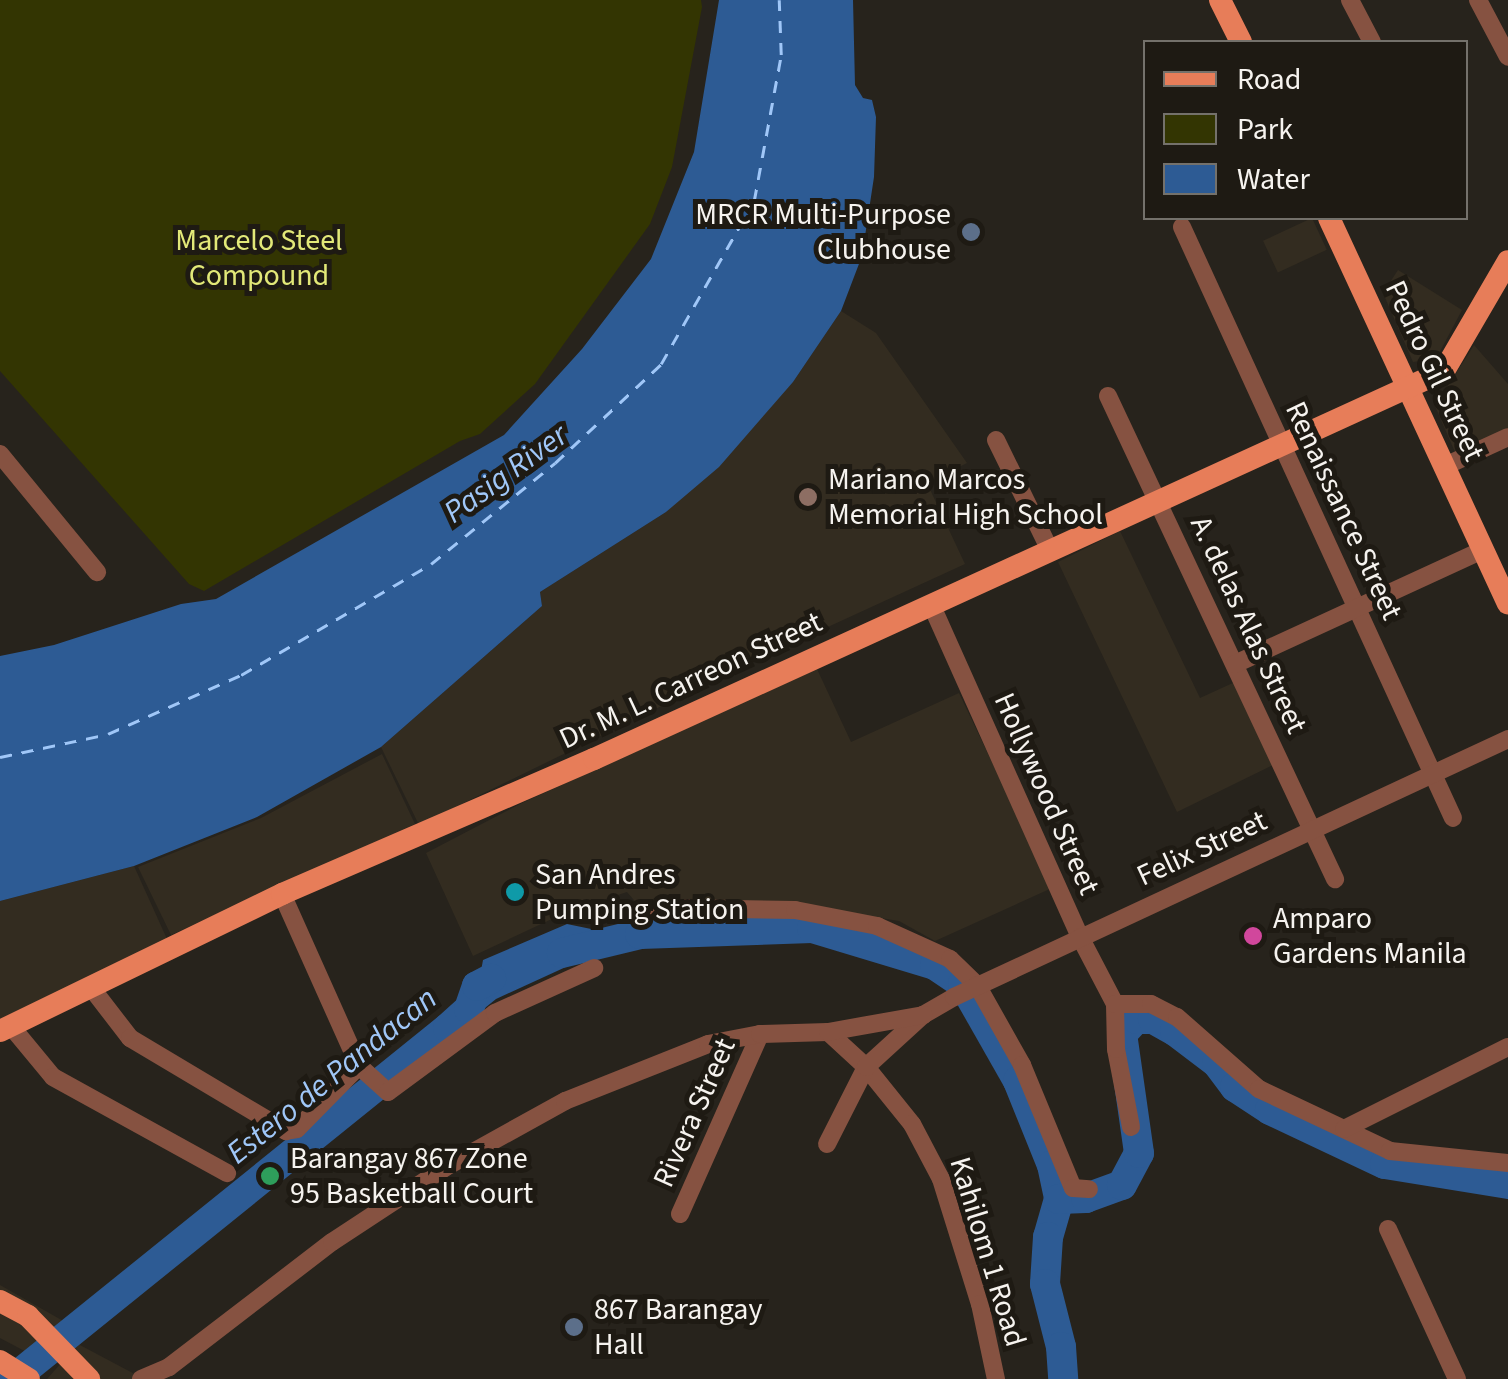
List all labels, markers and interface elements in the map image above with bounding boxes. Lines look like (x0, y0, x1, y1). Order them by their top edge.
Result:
legend (1143, 40, 1468, 220)
text: Road (1237, 58, 1301, 101)
text: Park (1237, 108, 1293, 151)
text: Water (1237, 158, 1310, 201)
place label: MRCR Multi-Purpose Clubhouse (695, 197, 951, 268)
marker: MRCR Multi-Purpose Clubhouse (960, 221, 982, 243)
park label: Marcelo Steel Compound (175, 223, 343, 294)
street label: Pedro Gil Street (1377, 275, 1491, 467)
street label: Renaissance Street (1277, 396, 1409, 626)
water label: Pasig River (437, 416, 575, 532)
place label: Mariano Marcos Memorial High School (828, 462, 1103, 532)
marker: Mariano Marcos Memorial High School (797, 486, 819, 508)
street label: A. delas Alas Street (1182, 511, 1314, 739)
street label: Dr. M. L. Carreon Street (554, 604, 828, 758)
street label: Hollywood Street (985, 688, 1107, 900)
street label: Felix Street (1131, 803, 1273, 895)
place label: San Andres Pumping Station (535, 857, 744, 928)
marker: San Andres Pumping Station (504, 881, 526, 903)
place label: Amparo Gardens Manila (1273, 901, 1467, 972)
marker: Amparo Gardens Manila (1242, 925, 1264, 947)
water label: Estero de Pandacan (219, 979, 445, 1173)
street label: Rivera Street (646, 1033, 744, 1193)
place label: Barangay 867 Zone 95 Basketball Court (290, 1141, 533, 1212)
street label: Kahilom 1 Road (941, 1153, 1033, 1351)
marker: Barangay 867 Zone 95 Basketball Court (259, 1165, 281, 1187)
place label: 867 Barangay Hall (594, 1292, 762, 1362)
marker: 867 Barangay Hall (563, 1316, 585, 1338)

